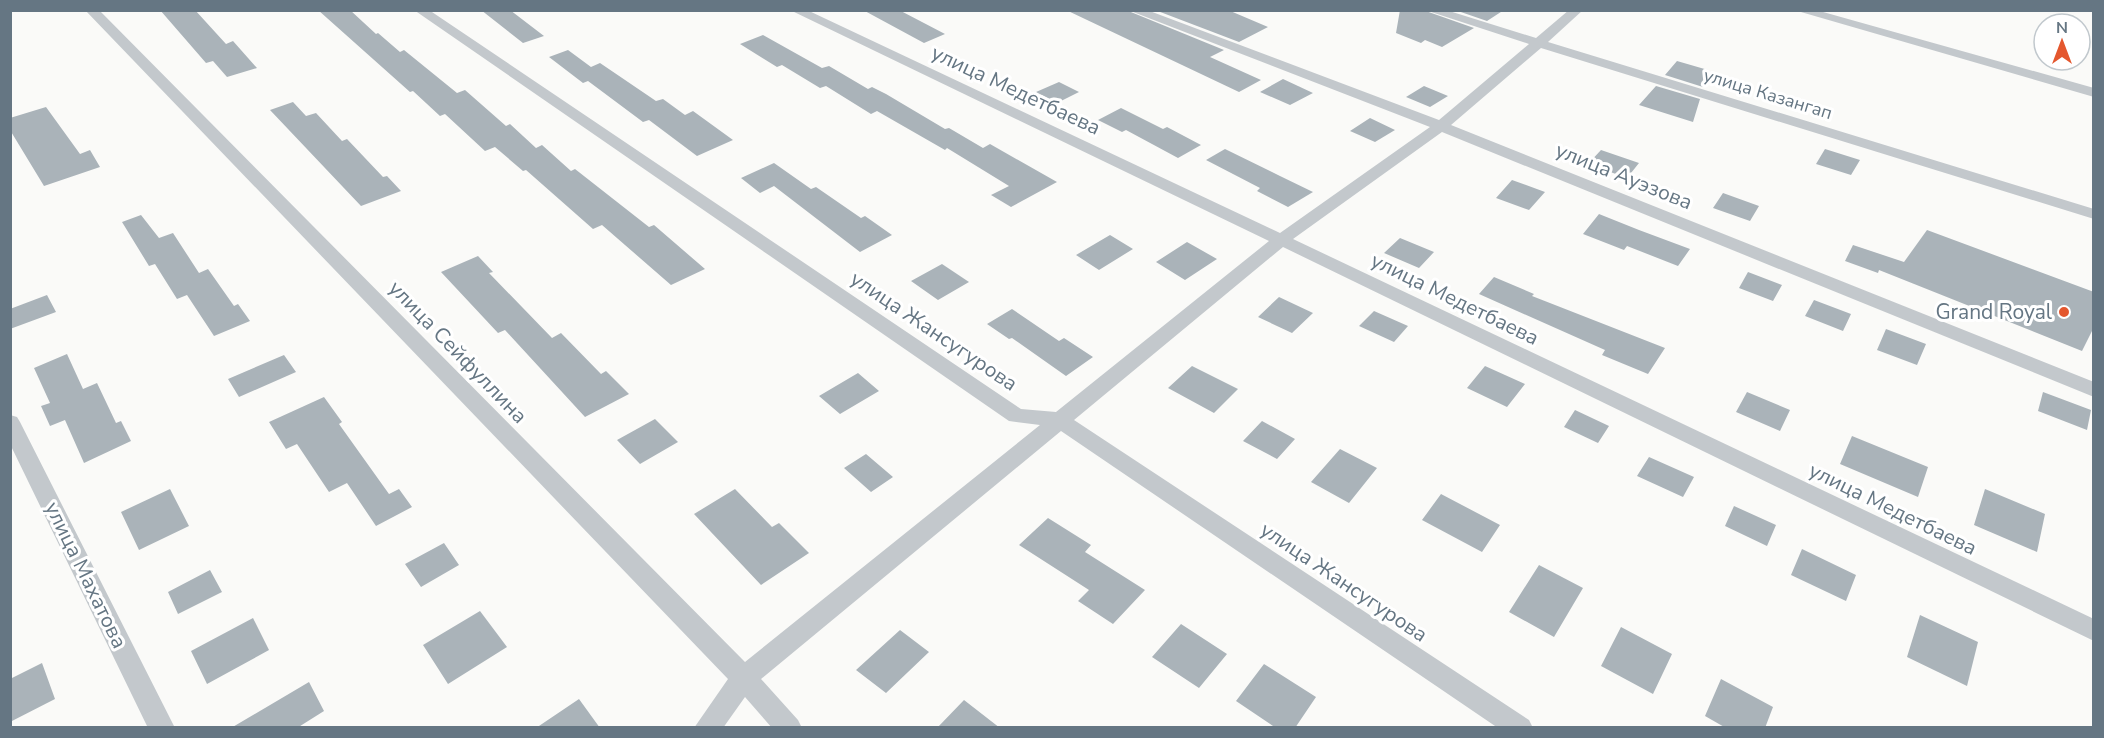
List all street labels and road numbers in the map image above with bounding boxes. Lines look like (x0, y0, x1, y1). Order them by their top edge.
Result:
street label: улица Медетбаева (927, 38, 1105, 142)
street label: улица Казангап (1701, 63, 1835, 125)
street label: улица Ауэзова (1551, 136, 1697, 216)
street label: улица Медетбаева (1366, 246, 1544, 352)
street label: улица Жансугурова (845, 265, 1023, 397)
street label: улица Сейфуллина (382, 274, 534, 430)
street label: улица Медетбаева (1804, 456, 1982, 562)
street label: улица Махатова (38, 497, 134, 653)
street label: улица Жансугурова (1255, 516, 1433, 648)

